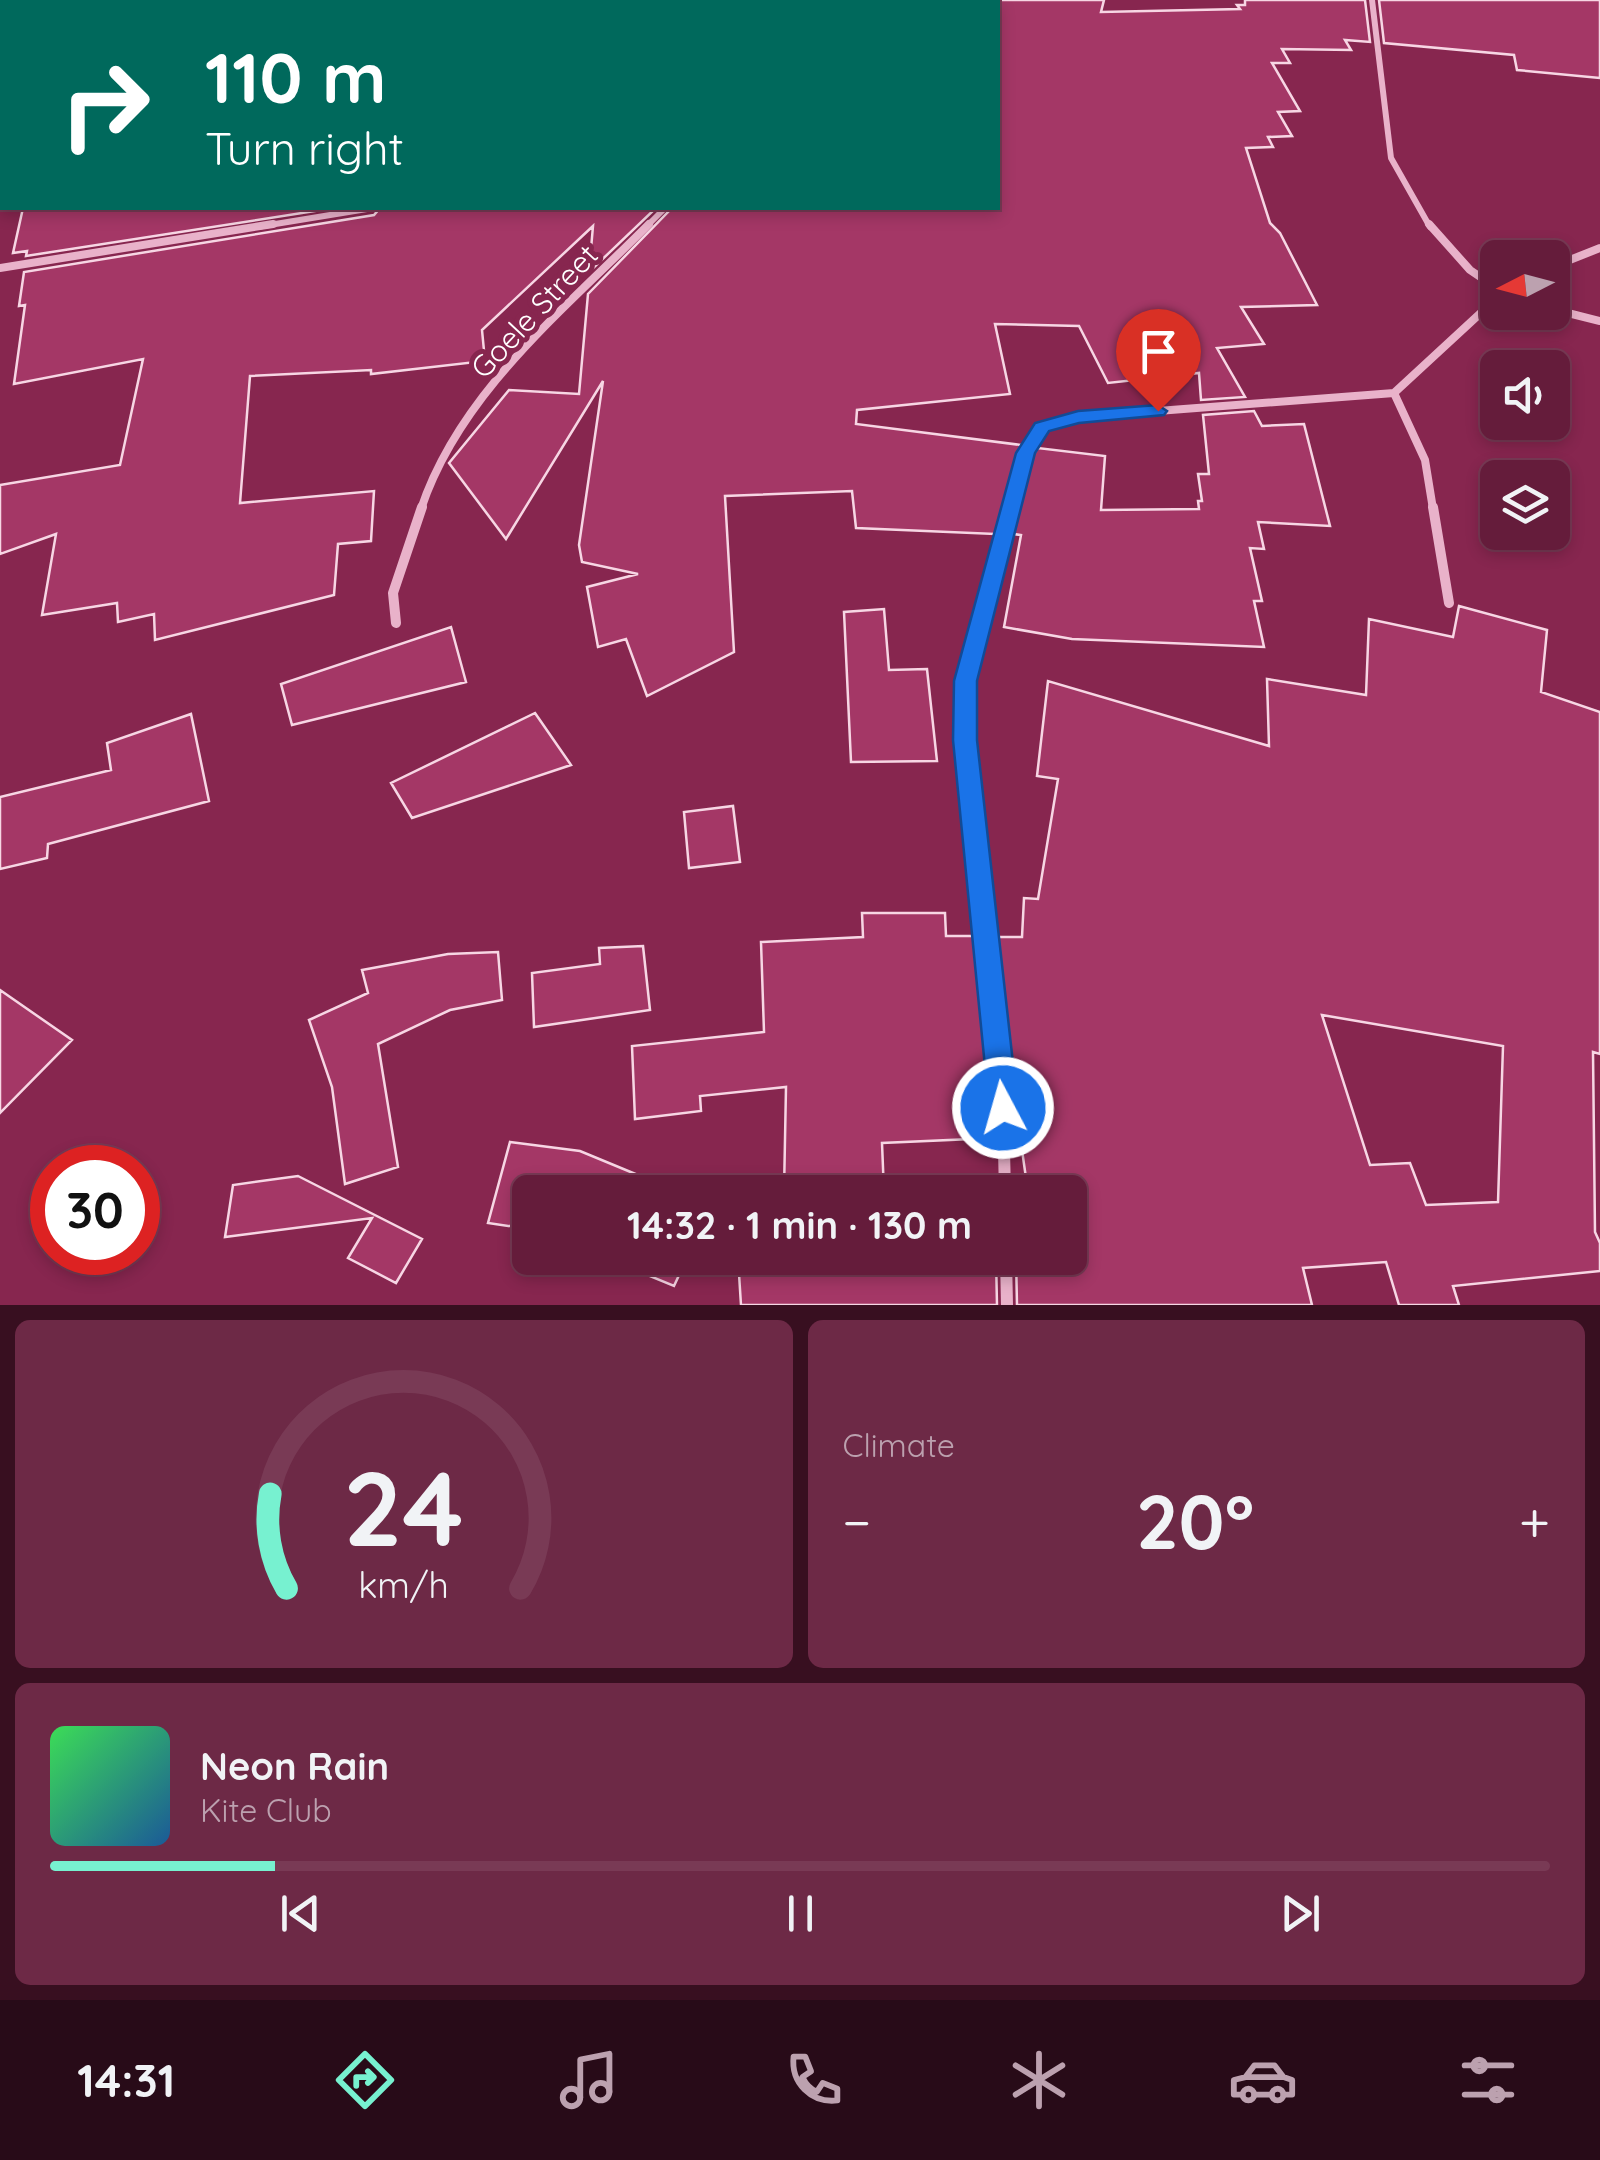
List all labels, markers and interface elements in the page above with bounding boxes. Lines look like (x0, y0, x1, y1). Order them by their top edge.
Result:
text: 110 m (205, 33, 387, 121)
icon: right (40, 40, 170, 170)
text: Turn right (205, 120, 404, 176)
street label: Goele Street (462, 236, 606, 386)
north arrow (1480, 240, 1570, 330)
map controls (1480, 240, 1570, 550)
pin (1116, 309, 1201, 412)
icon: arrive (1131, 324, 1186, 379)
button: sound (1480, 350, 1570, 440)
button: layers (1480, 460, 1570, 550)
position arrow (951, 1056, 1055, 1160)
speed limit sign: 30 (30, 1145, 160, 1275)
text: 14:32 · 1 min · 130 m (627, 1201, 972, 1249)
text: Climate (843, 1425, 955, 1465)
text: 24 (344, 1442, 464, 1572)
text: 20° (1136, 1474, 1254, 1568)
text: − (843, 1487, 871, 1556)
text: + (1519, 1487, 1550, 1556)
text: km/h (358, 1562, 449, 1607)
text: Neon Rain (200, 1742, 389, 1790)
text: Kite Club (200, 1790, 332, 1830)
icon: previous (273, 1886, 328, 1941)
icon: pause (773, 1886, 828, 1941)
icon: next (1273, 1886, 1328, 1941)
icon: directions (330, 2045, 400, 2115)
icon: music (554, 2045, 624, 2115)
icon: phone (779, 2045, 849, 2115)
icon: climate (1004, 2045, 1074, 2115)
icon: car (1228, 2045, 1298, 2115)
icon: filters (1453, 2045, 1523, 2115)
text: 14:31 (77, 2052, 175, 2108)

